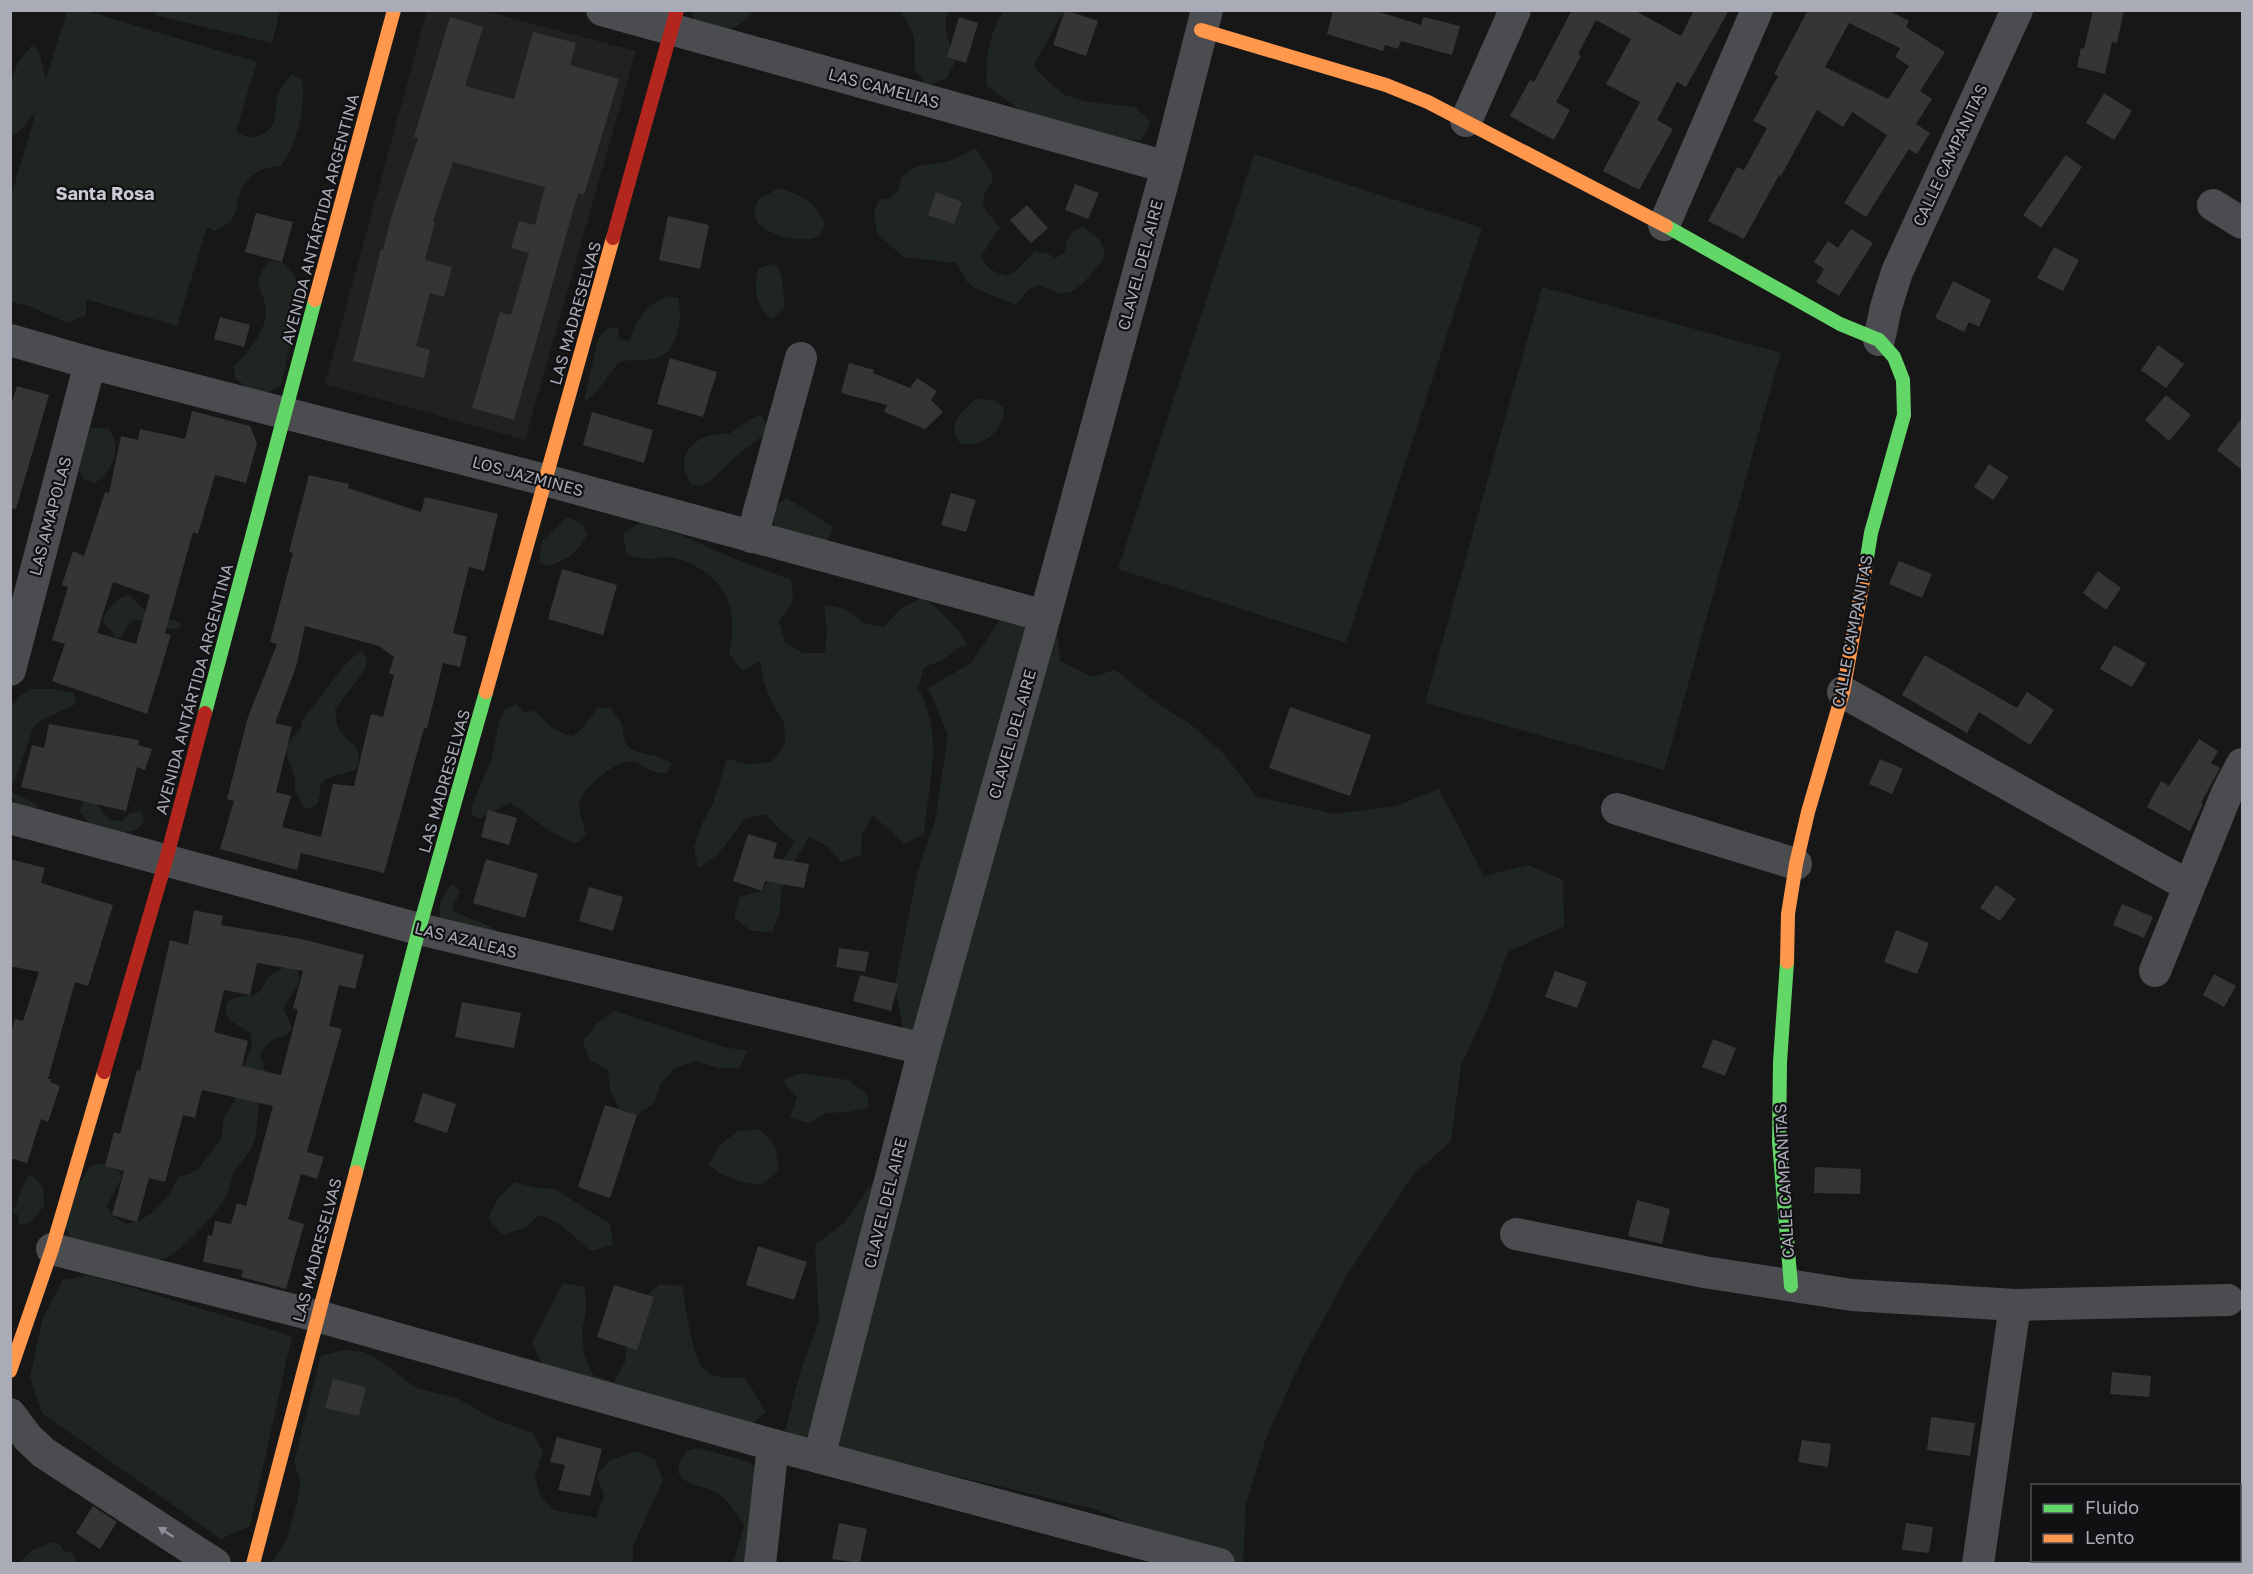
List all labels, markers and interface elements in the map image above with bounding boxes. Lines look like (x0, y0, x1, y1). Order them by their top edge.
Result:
street label: LAS CAMELIAS (826, 64, 942, 112)
street label: CALLE CAMPANITAS (1908, 81, 1992, 229)
street label: AVENIDA ANTÁRTIDA ARGENTINA (277, 91, 363, 347)
district label: Santa Rosa (55, 182, 155, 204)
street label: CLAVEL DEL AIRE (1113, 198, 1167, 332)
street label: LAS MADRESELVAS (545, 239, 605, 387)
street label: LOS JAZMINES (470, 452, 586, 500)
street label: LAS AMAPOLAS (25, 454, 75, 578)
street label: CALLE CAMPANITAS (1827, 553, 1877, 709)
street label: AVENIDA ANTÁRTIDA ARGENTINA (151, 561, 237, 817)
street label: CLAVEL DEL AIRE (984, 667, 1040, 801)
street label: LAS MADRESELVAS (414, 707, 474, 855)
street label: LAS AZALEAS (413, 918, 519, 962)
street label: CALLE CAMPANITAS (1770, 1103, 1798, 1259)
street label: CLAVEL DEL AIRE (859, 1136, 911, 1270)
street label: LAS MADRESELVAS (288, 1176, 346, 1324)
legend (2031, 1484, 2241, 1562)
text: Fluido (2085, 1496, 2139, 1518)
text: Lento (2085, 1526, 2134, 1548)
one-way arrow (158, 1527, 174, 1538)

